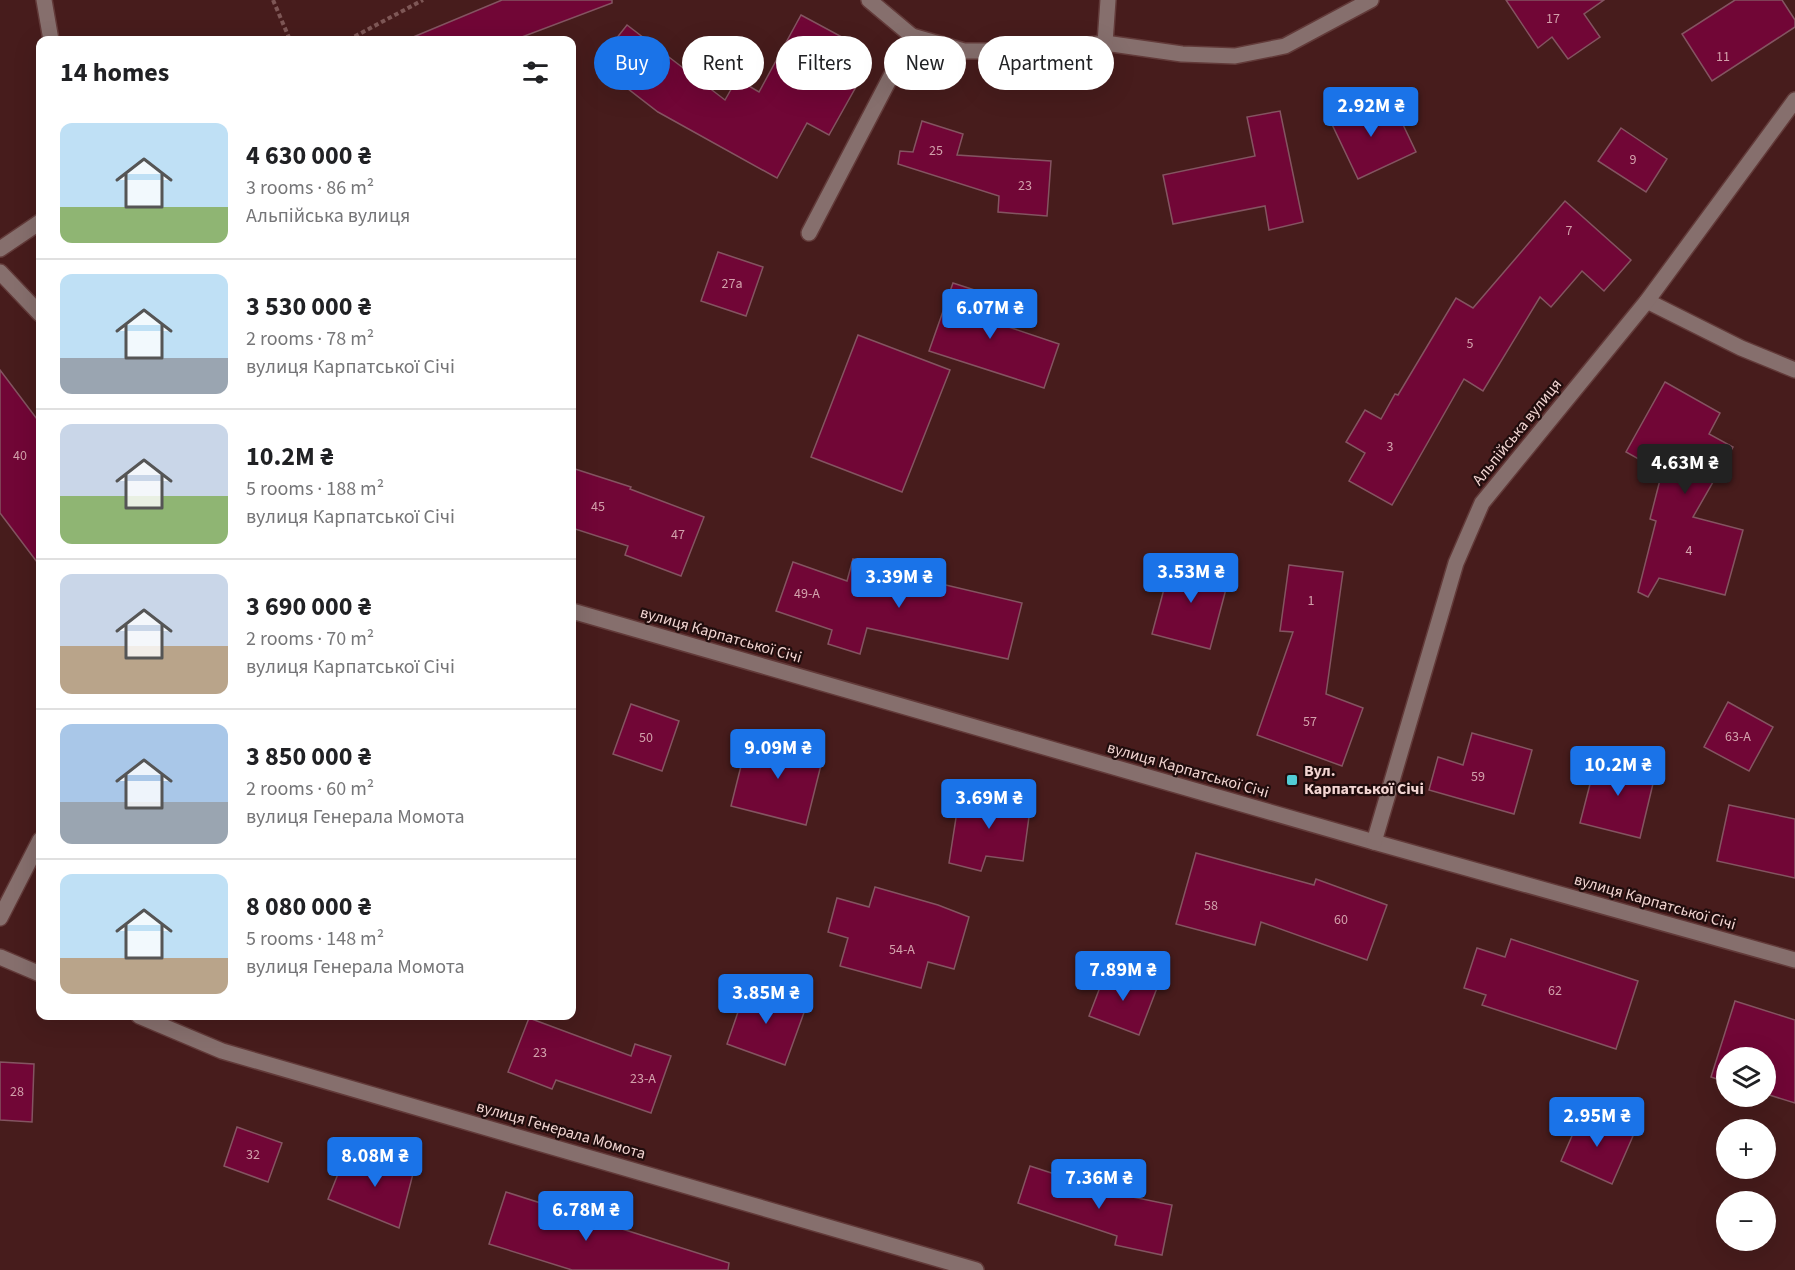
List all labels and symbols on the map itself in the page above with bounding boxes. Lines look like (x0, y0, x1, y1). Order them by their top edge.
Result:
house number: 17 (1546, 9, 1560, 29)
house number: 11 (1716, 47, 1730, 67)
pin: 2.92M ₴ (1316, 87, 1426, 138)
house number: 25 (929, 141, 943, 161)
house number: 9 (1630, 150, 1637, 170)
house number: 23 (1018, 176, 1032, 196)
house number: 7 (1566, 221, 1573, 241)
house number: 27а (722, 274, 742, 294)
pin: 6.07M ₴ (935, 289, 1045, 340)
house number: 5 (1467, 334, 1474, 354)
street label: Альпійська вулиця (1467, 374, 1567, 490)
house number: 3 (1387, 437, 1394, 457)
pin: 4.63M ₴ (1630, 444, 1740, 495)
house number: 40 (13, 446, 27, 466)
house number: 45 (591, 497, 605, 517)
house number: 47 (671, 525, 685, 545)
house number: 4 (1686, 541, 1693, 561)
pin: 3.53M ₴ (1136, 553, 1246, 604)
pin: 3.39M ₴ (844, 558, 954, 609)
house number: 49-А (794, 584, 820, 604)
house number: 1 (1308, 591, 1315, 611)
street label: вулиця Карпатської Січі (638, 601, 804, 669)
house number: 57 (1303, 712, 1317, 732)
house number: 63-А (1725, 727, 1751, 747)
house number: 50 (639, 728, 653, 748)
pin: 9.09M ₴ (723, 729, 833, 780)
street label: вулиця Карпатської Січі (1105, 736, 1271, 804)
pin: 10.2M ₴ (1563, 746, 1673, 797)
place label: Вул. Карпатської Січі (1304, 760, 1424, 800)
house number: 59 (1471, 767, 1485, 787)
marker: Вул. Карпатської Січі (1285, 773, 1299, 787)
pin: 3.69M ₴ (934, 779, 1044, 830)
street label: вулиця Карпатської Січі (1572, 868, 1738, 936)
house number: 58 (1204, 896, 1218, 916)
house number: 60 (1334, 910, 1348, 930)
house number: 54-А (889, 940, 915, 960)
pin: 7.89M ₴ (1068, 951, 1178, 1002)
pin: 3.85M ₴ (711, 974, 821, 1025)
house number: 62 (1548, 981, 1562, 1001)
house number: 23 (533, 1043, 547, 1063)
house number: 23-А (630, 1069, 656, 1089)
house number: 28 (10, 1082, 24, 1102)
street label: вулиця Генерала Момота (474, 1095, 648, 1165)
pin: 2.95M ₴ (1542, 1097, 1652, 1148)
pin: 8.08M ₴ (320, 1137, 430, 1188)
house number: 32 (246, 1145, 260, 1165)
pin: 7.36M ₴ (1044, 1159, 1154, 1210)
pin: 6.78M ₴ (531, 1191, 641, 1242)

